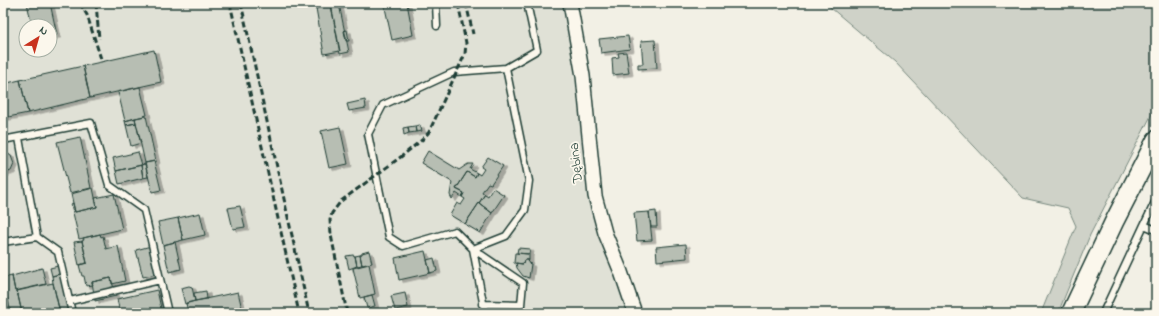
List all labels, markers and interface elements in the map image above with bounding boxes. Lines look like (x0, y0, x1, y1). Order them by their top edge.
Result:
north arrow (18, 18, 58, 58)
text: N (36, 22, 51, 39)
street label: Dębina (564, 141, 589, 185)

